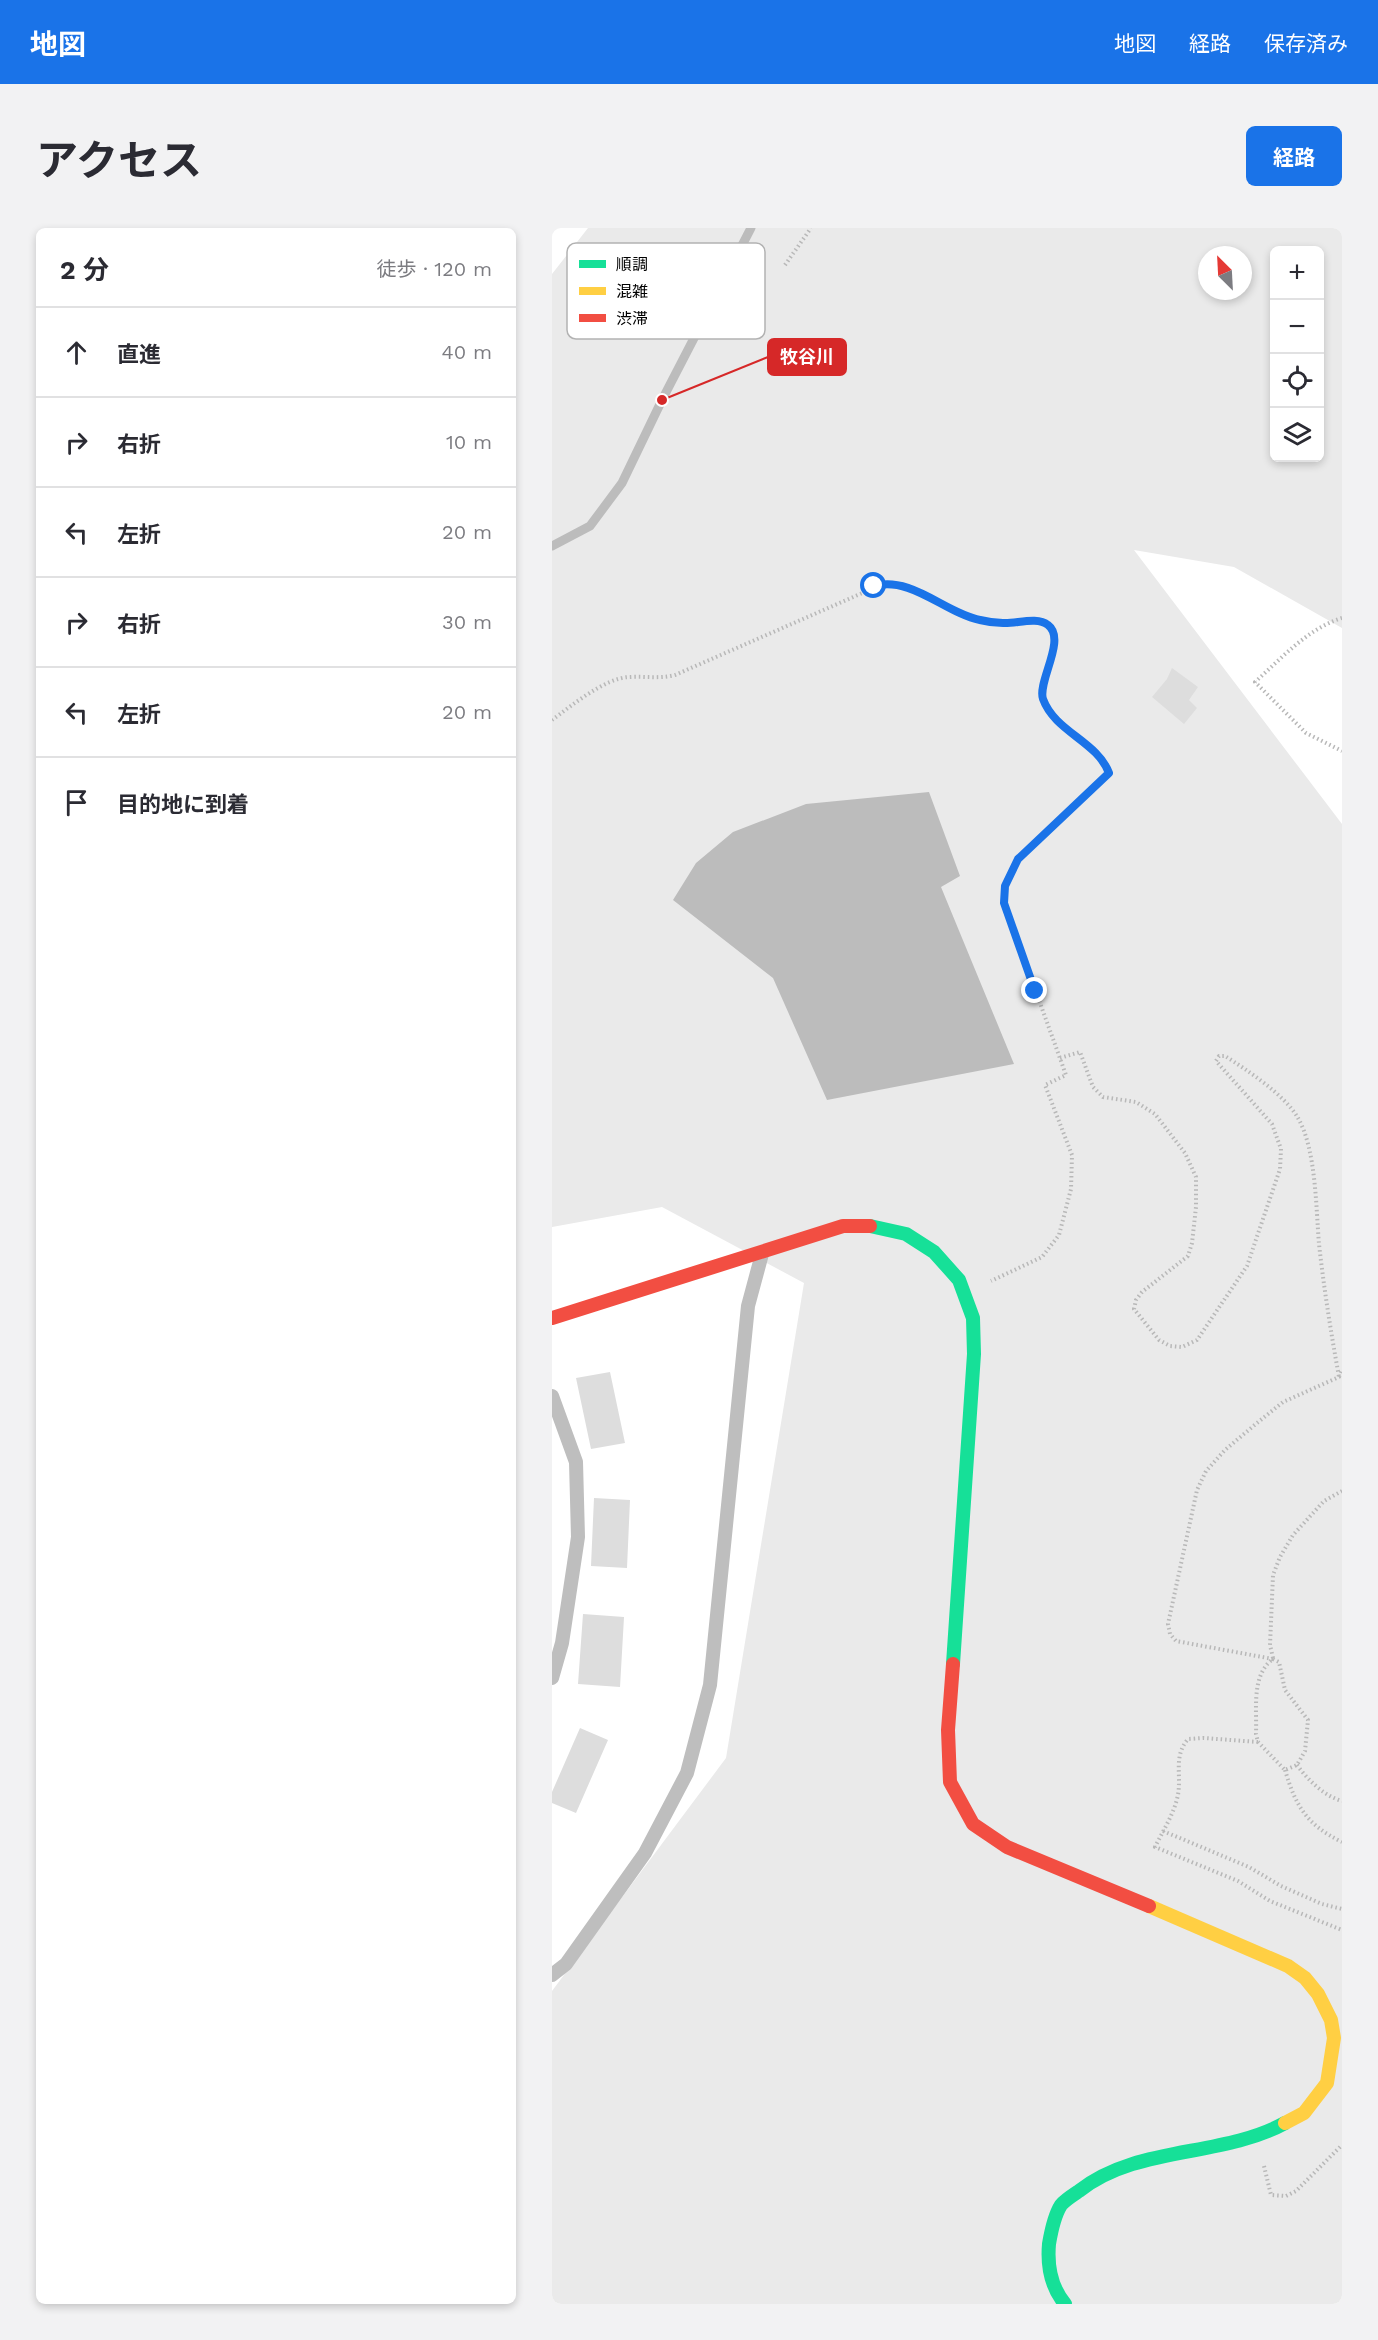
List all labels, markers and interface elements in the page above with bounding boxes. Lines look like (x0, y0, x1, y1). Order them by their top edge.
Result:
text: 地図 (30, 28, 86, 61)
text: 地図 (1114, 31, 1156, 56)
text: 経路 (1189, 31, 1231, 56)
text: 保存済み (1264, 31, 1348, 56)
button: 経路 (1246, 126, 1342, 186)
text: アクセス (36, 136, 202, 185)
legend (567, 243, 765, 339)
north arrow (1198, 246, 1252, 300)
map controls (1270, 246, 1324, 462)
button: + (1270, 246, 1324, 300)
text: 2 分 (60, 255, 109, 285)
text: 順調 (616, 255, 648, 274)
text: 徒歩 · 120 m (376, 257, 492, 281)
text: 混雑 (616, 282, 648, 301)
button: − (1270, 300, 1324, 354)
text: 渋滞 (616, 309, 648, 328)
icon: ahead (60, 336, 93, 369)
callout: 牧谷川 (768, 339, 846, 375)
text: 40 m (441, 340, 492, 364)
text: 直進 (117, 342, 161, 367)
text: 牧谷川 (780, 346, 834, 367)
button: locate (1270, 354, 1324, 408)
button: layers (1270, 408, 1324, 462)
icon: right (60, 426, 93, 459)
text: 10 m (446, 430, 492, 454)
text: 右折 (117, 432, 161, 457)
icon: left (60, 516, 93, 549)
text: 20 m (442, 520, 492, 544)
text: 左折 (117, 522, 161, 547)
route start (860, 572, 886, 598)
icon: right (60, 606, 93, 639)
text: 30 m (442, 610, 492, 634)
text: 右折 (117, 612, 161, 637)
icon: left (60, 696, 93, 729)
text: 20 m (442, 700, 492, 724)
text: 左折 (117, 702, 161, 727)
icon: arrive (60, 786, 93, 819)
text: 目的地に到着 (117, 792, 249, 817)
route end (1021, 977, 1047, 1003)

